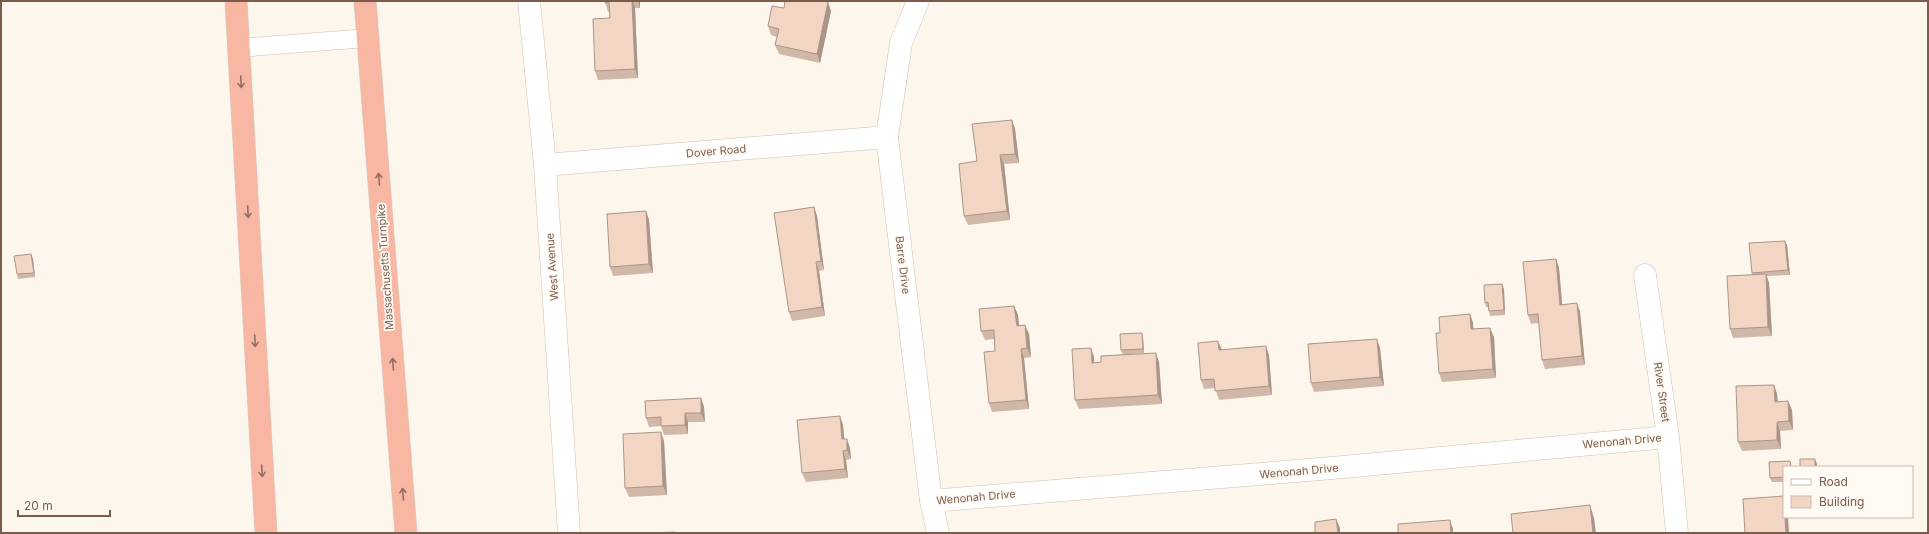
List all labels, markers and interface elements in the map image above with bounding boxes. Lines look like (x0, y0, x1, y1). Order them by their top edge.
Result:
one-way arrow (237, 75, 244, 88)
street label: Dover Road (685, 141, 747, 161)
one-way arrow (375, 173, 382, 186)
street label: Massachusetts Turnpike (374, 203, 396, 331)
one-way arrow (244, 205, 252, 218)
street label: West Avenue (543, 233, 561, 301)
street label: Barre Drive (892, 235, 914, 295)
one-way arrow (251, 334, 259, 347)
one-way arrow (389, 358, 396, 371)
street label: River Street (1651, 361, 1673, 423)
street label: Wenonah Drive (1582, 431, 1662, 451)
street label: Wenonah Drive (1259, 461, 1339, 481)
one-way arrow (259, 464, 266, 477)
legend (1783, 466, 1913, 518)
text: Road (1819, 474, 1848, 489)
street label: Wenonah Drive (936, 487, 1016, 507)
one-way arrow (399, 488, 406, 501)
scale bar (18, 492, 110, 518)
text: Building (1819, 494, 1864, 509)
text: 20 m (24, 498, 53, 513)

